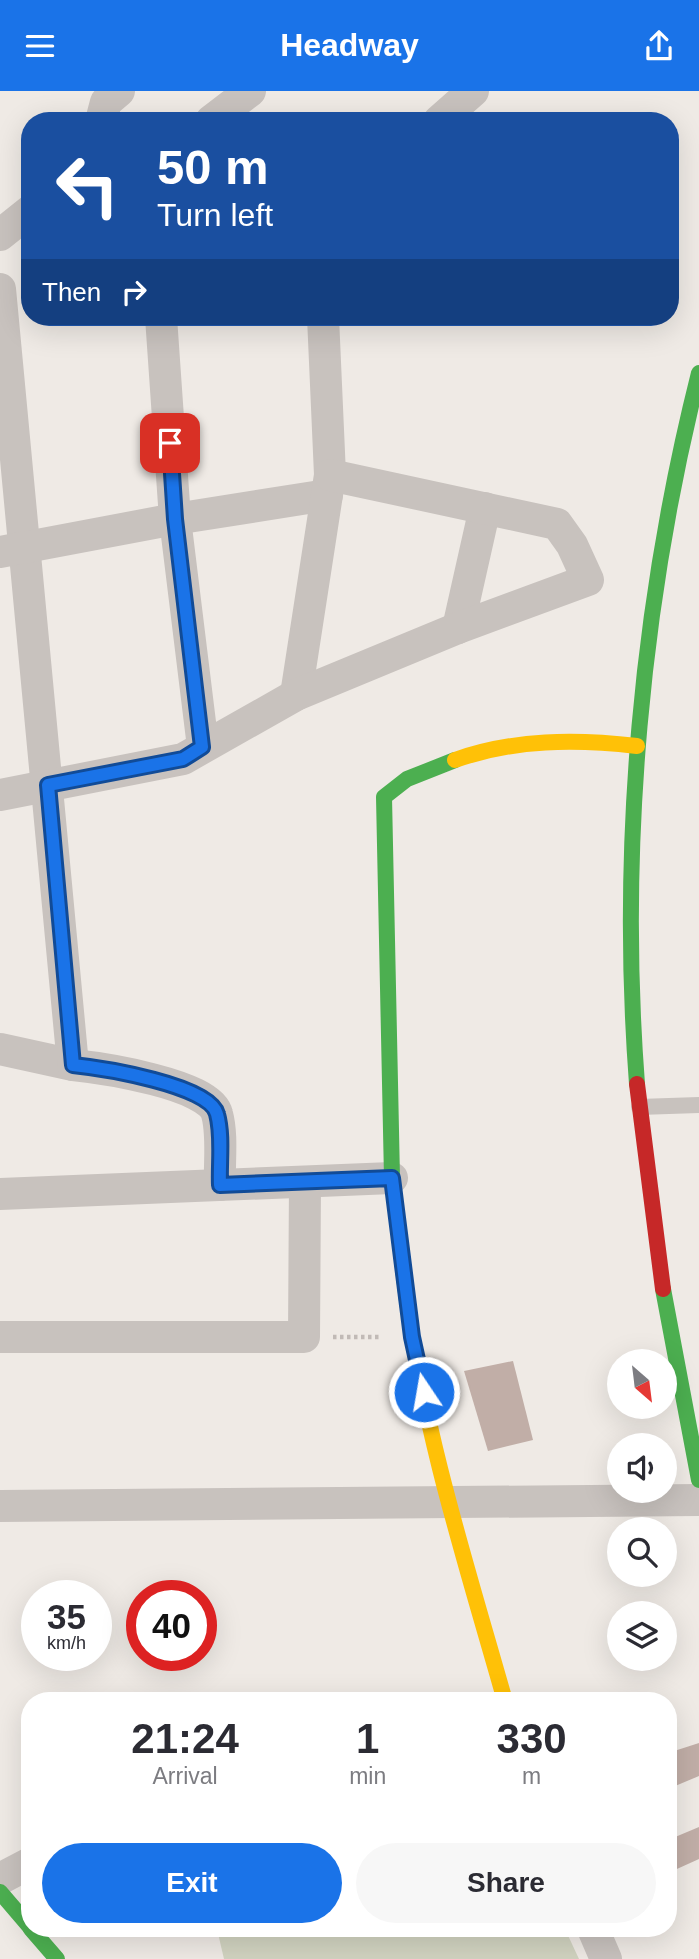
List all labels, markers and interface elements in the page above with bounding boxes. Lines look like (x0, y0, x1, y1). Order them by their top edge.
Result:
icon: menu (21, 27, 59, 65)
text: Headway (280, 27, 419, 63)
icon: share (640, 27, 678, 65)
icon: left (42, 140, 133, 231)
text: 50 m (157, 140, 269, 194)
text: Turn left (157, 197, 273, 233)
icon: right (115, 273, 153, 311)
text: Then (42, 277, 101, 307)
pin (140, 413, 200, 473)
icon: arrive (151, 424, 189, 462)
north arrow (607, 1349, 677, 1419)
map controls (607, 1349, 677, 1671)
position arrow (387, 1355, 461, 1429)
button: sound (607, 1433, 677, 1503)
button: search (607, 1517, 677, 1587)
speed limit sign: 40 (126, 1580, 217, 1671)
text: 35 (47, 1597, 86, 1636)
button: layers (607, 1601, 677, 1671)
text: km/h (47, 1633, 86, 1653)
text: 21:24 (131, 1715, 239, 1762)
text: 1 (356, 1715, 379, 1762)
text: 330 (497, 1715, 567, 1762)
text: Arrival (152, 1763, 218, 1789)
text: min (349, 1763, 386, 1789)
text: m (522, 1763, 541, 1789)
button: Exit (42, 1843, 342, 1923)
button: Share (356, 1843, 656, 1923)

